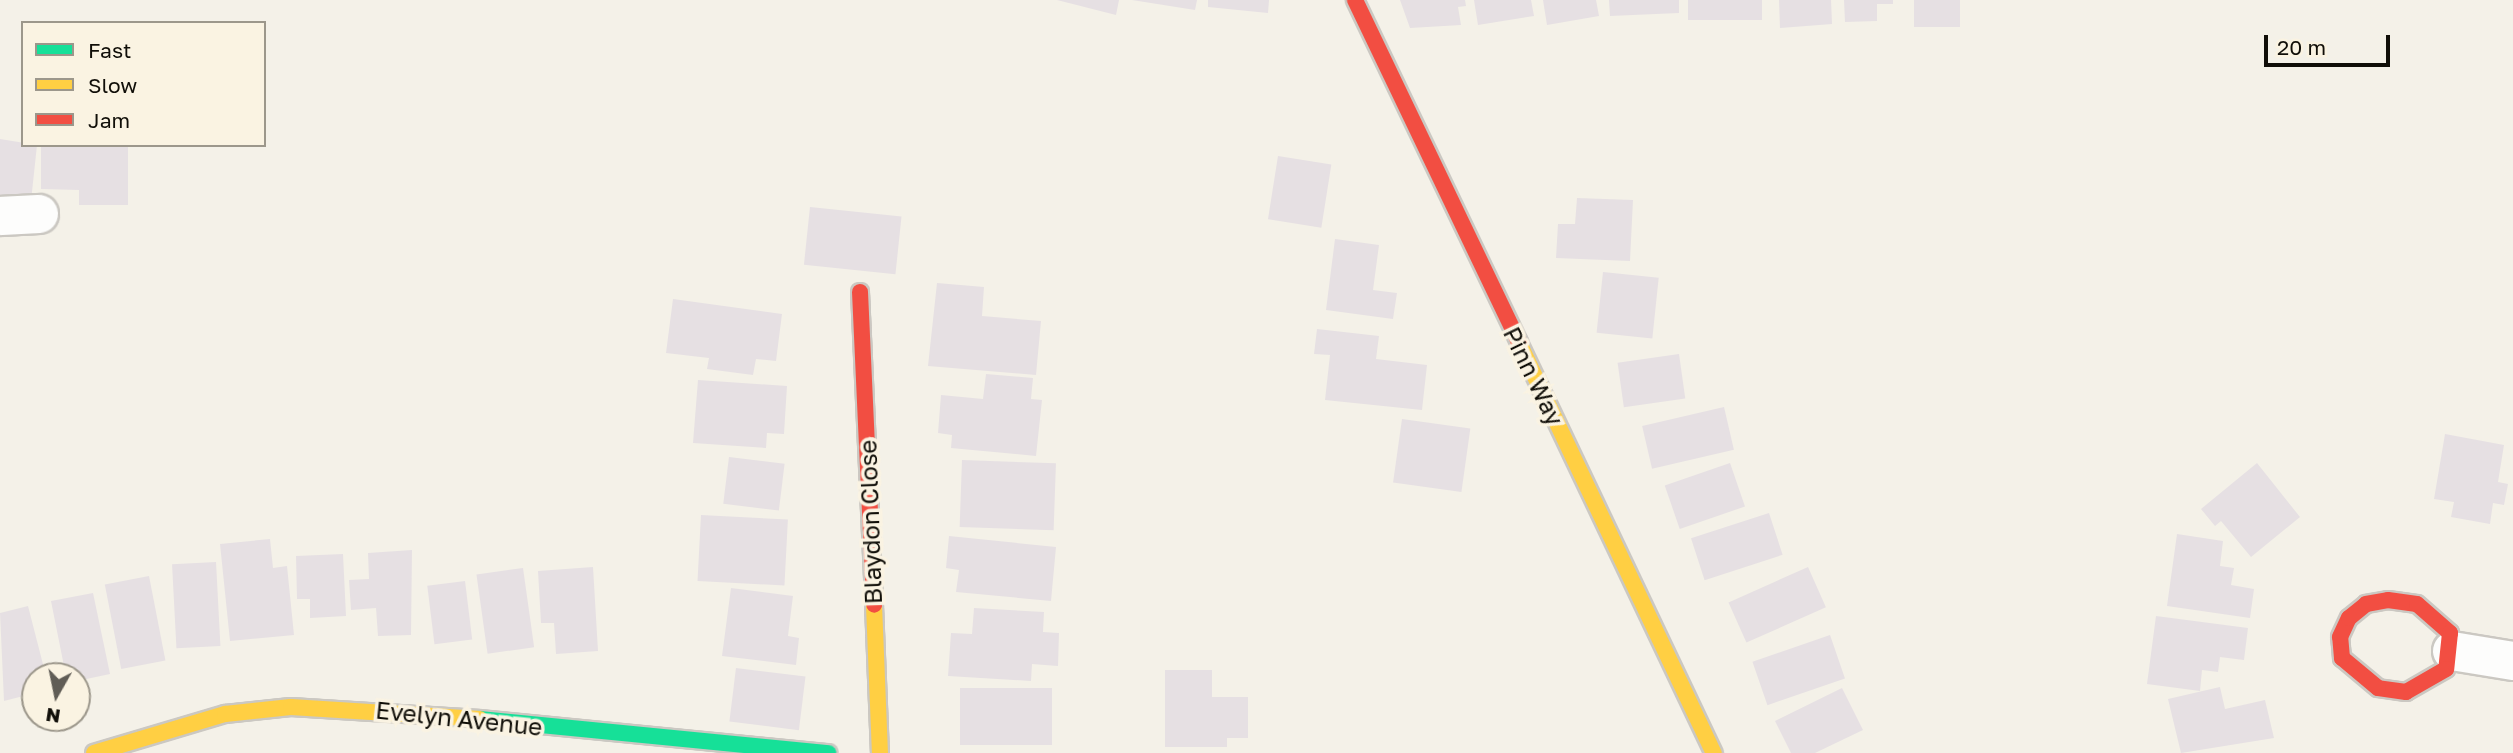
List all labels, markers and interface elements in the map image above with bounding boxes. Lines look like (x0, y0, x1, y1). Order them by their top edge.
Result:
legend (21, 21, 266, 147)
scale bar (2268, 21, 2394, 65)
text: 20 m (2277, 34, 2326, 60)
text: Fast (88, 37, 131, 63)
text: Slow (88, 72, 137, 98)
text: Jam (88, 107, 130, 133)
street label: Pinn Way (1498, 322, 1570, 430)
street label: Blaydon Close (853, 439, 887, 605)
north arrow (21, 662, 91, 732)
street label: Evelyn Avenue (374, 695, 544, 741)
text: N (44, 704, 62, 729)

